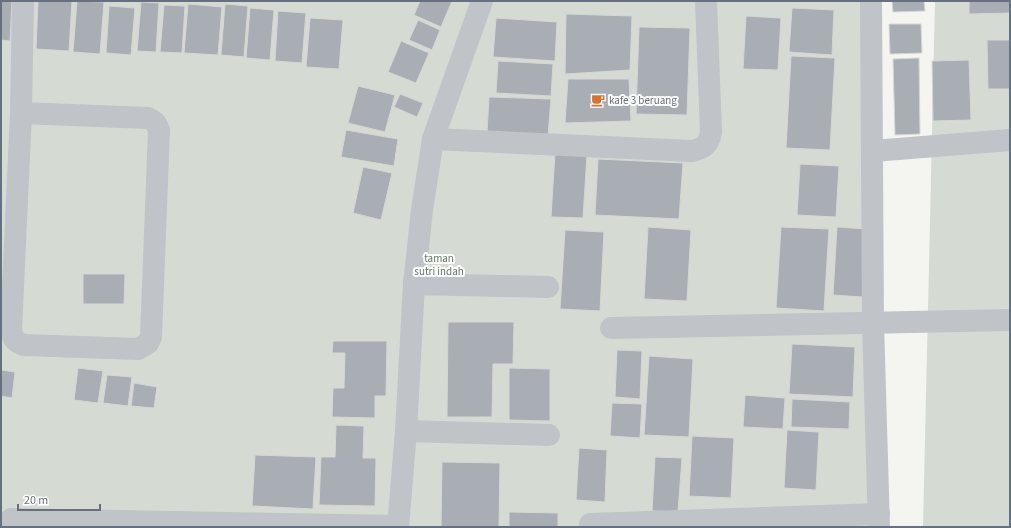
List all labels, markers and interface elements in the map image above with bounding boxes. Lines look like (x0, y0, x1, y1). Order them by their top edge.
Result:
cafe icon: kafe 3 beruang (590, 92, 606, 108)
place label: kafe 3 beruang (609, 93, 677, 108)
park label: taman sutri indah (414, 251, 464, 279)
scale bar (18, 486, 100, 512)
text: 20 m (24, 492, 48, 509)

